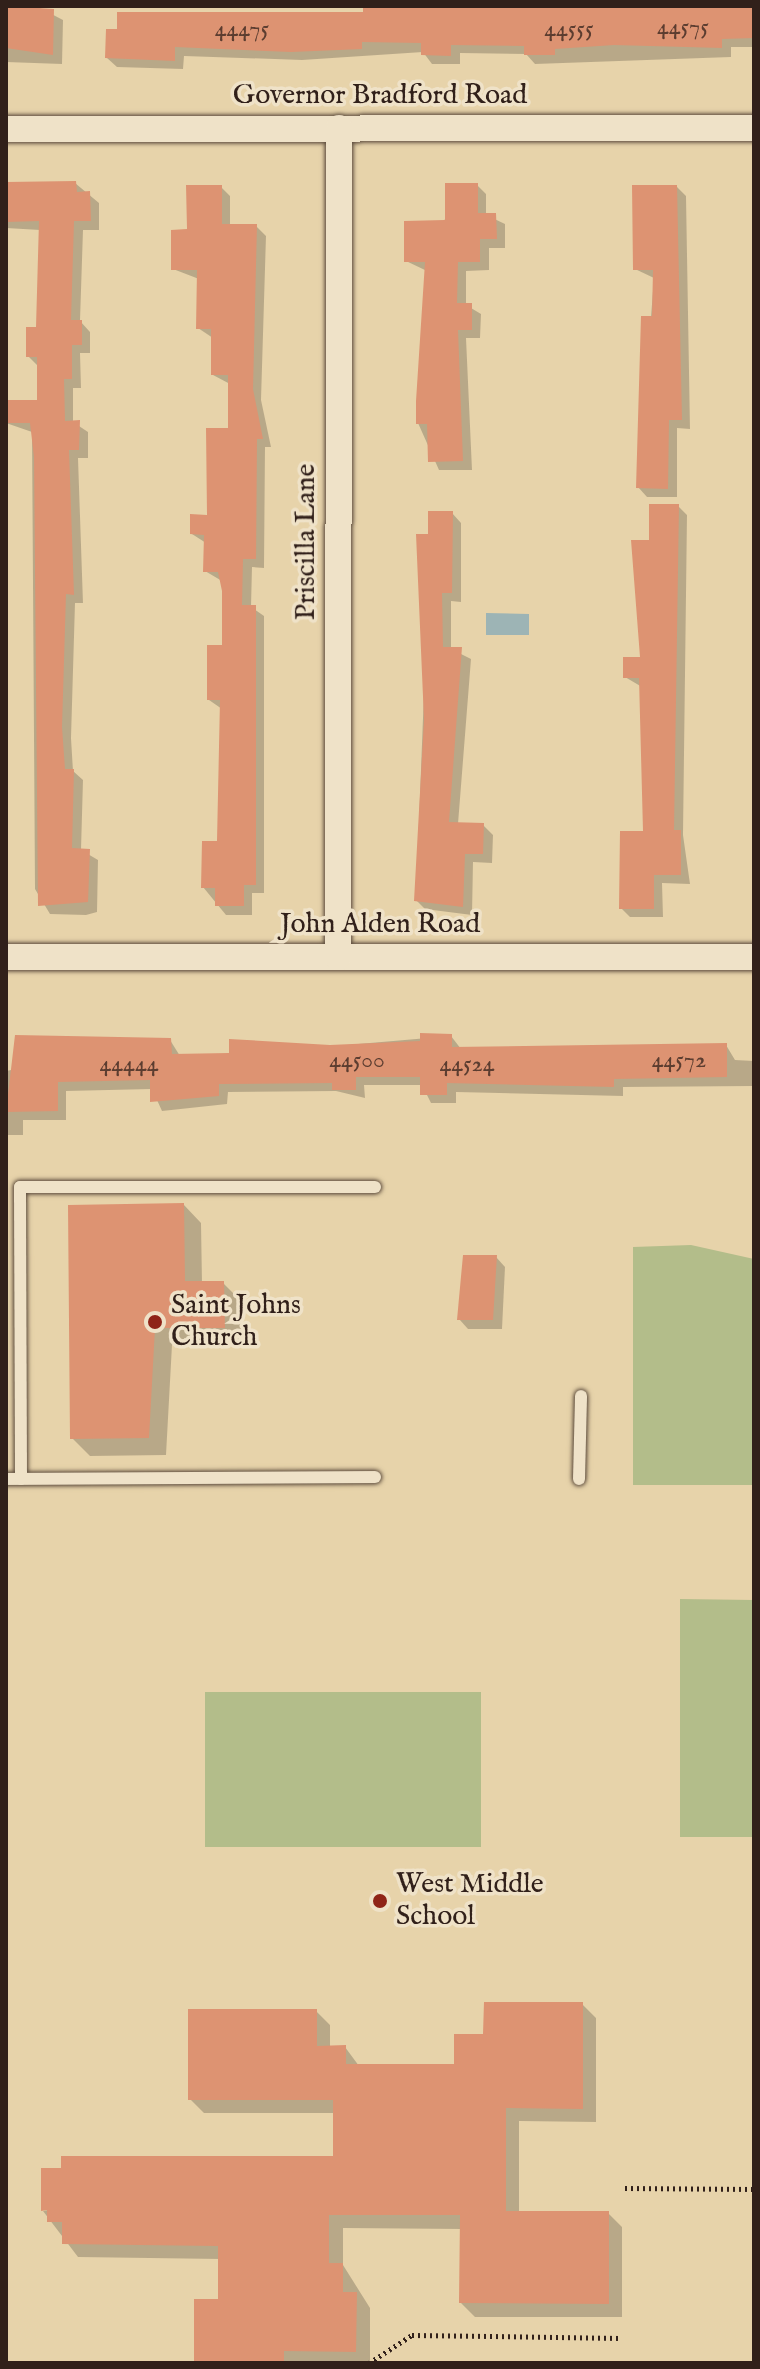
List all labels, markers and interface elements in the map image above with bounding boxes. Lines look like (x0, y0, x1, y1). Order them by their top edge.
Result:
house number: 44575 (657, 14, 709, 42)
house number: 44475 (215, 16, 269, 44)
house number: 44555 (544, 16, 594, 44)
street label: Governor Bradford Road (233, 79, 527, 113)
street label: Priscilla Lane (290, 464, 324, 620)
street label: John Alden Road (280, 908, 480, 942)
house number: 44500 (329, 1047, 385, 1075)
house number: 44572 (652, 1047, 706, 1075)
house number: 44444 (100, 1051, 158, 1079)
house number: 44524 (439, 1051, 495, 1079)
place label: Saint Johns Church (171, 1289, 301, 1355)
marker: Saint Johns Church (146, 1313, 164, 1331)
place label: West Middle School (396, 1868, 544, 1934)
marker: West Middle School (371, 1892, 389, 1910)

